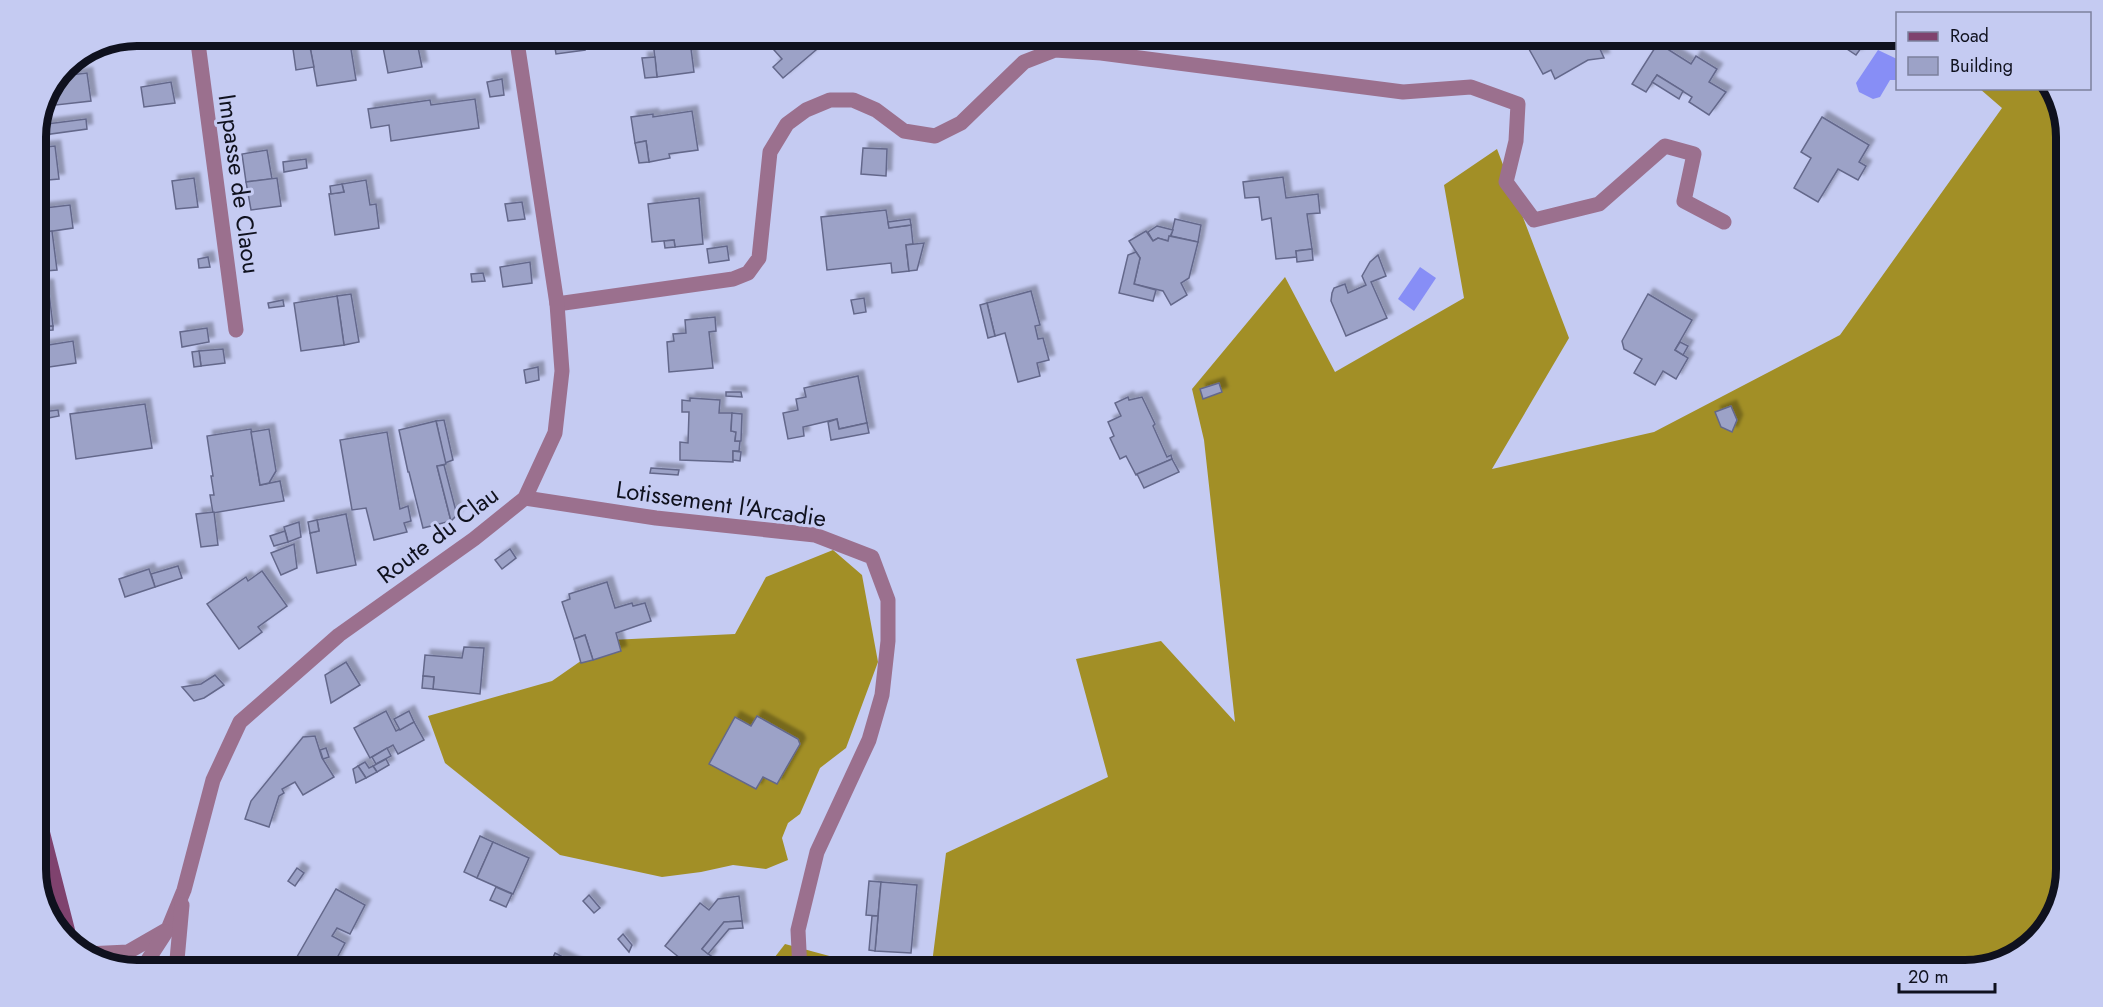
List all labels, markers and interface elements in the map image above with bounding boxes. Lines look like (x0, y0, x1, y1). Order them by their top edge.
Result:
legend (1896, 12, 2091, 90)
text: Road (1950, 23, 1989, 49)
text: Building (1950, 53, 2013, 79)
street label: Impasse de Claou (210, 92, 269, 276)
street label: Lotissement l'Arcadie (614, 471, 828, 536)
street label: Route du Clau (370, 477, 506, 592)
scale bar (1899, 956, 1995, 994)
text: 20 m (1908, 964, 1948, 990)

